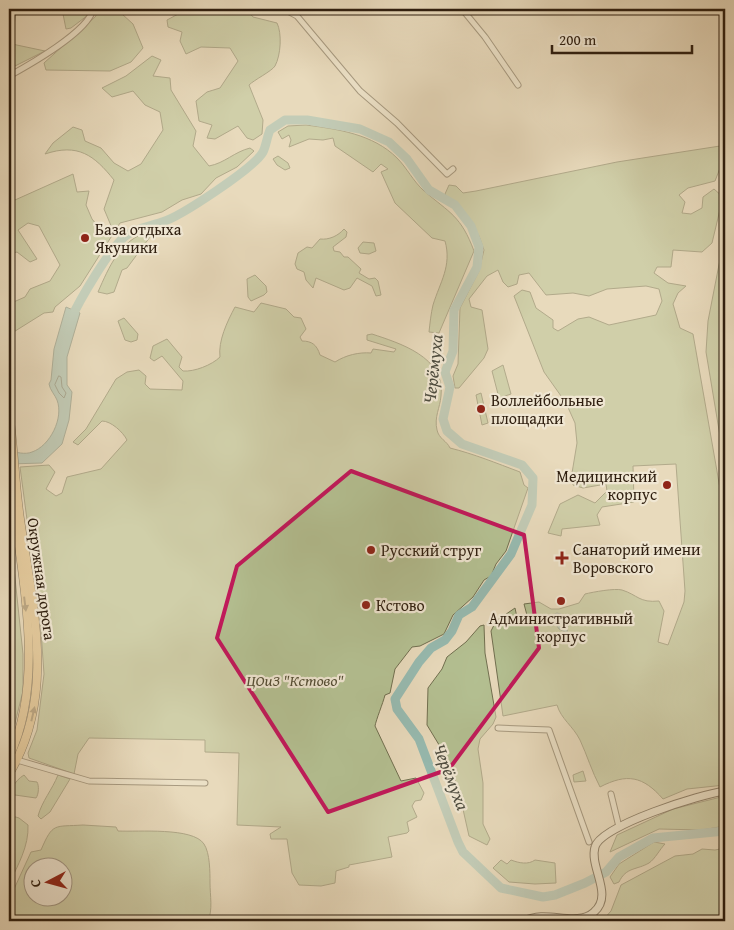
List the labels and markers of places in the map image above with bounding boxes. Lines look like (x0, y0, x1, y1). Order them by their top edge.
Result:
place label: База отдыха Якуники (94, 217, 182, 259)
marker: База отдыха Якуники (79, 232, 91, 244)
place label: Воллейбольные площадки (491, 388, 604, 430)
marker: Воллейбольные площадки (475, 403, 487, 415)
place label: Медицинский корпус (556, 464, 657, 506)
marker: Медицинский корпус (661, 479, 673, 491)
place label: Санаторий имени Воровского (573, 537, 701, 579)
place label: Русский струг (381, 538, 481, 562)
marker: Русский струг (365, 544, 377, 556)
marker: Санаторий имени Воровского (555, 551, 569, 565)
place label: Кстово (376, 593, 425, 617)
marker: Административный корпус (555, 595, 567, 607)
marker: Кстово (360, 599, 372, 611)
place label: Административный корпус (489, 606, 634, 648)

